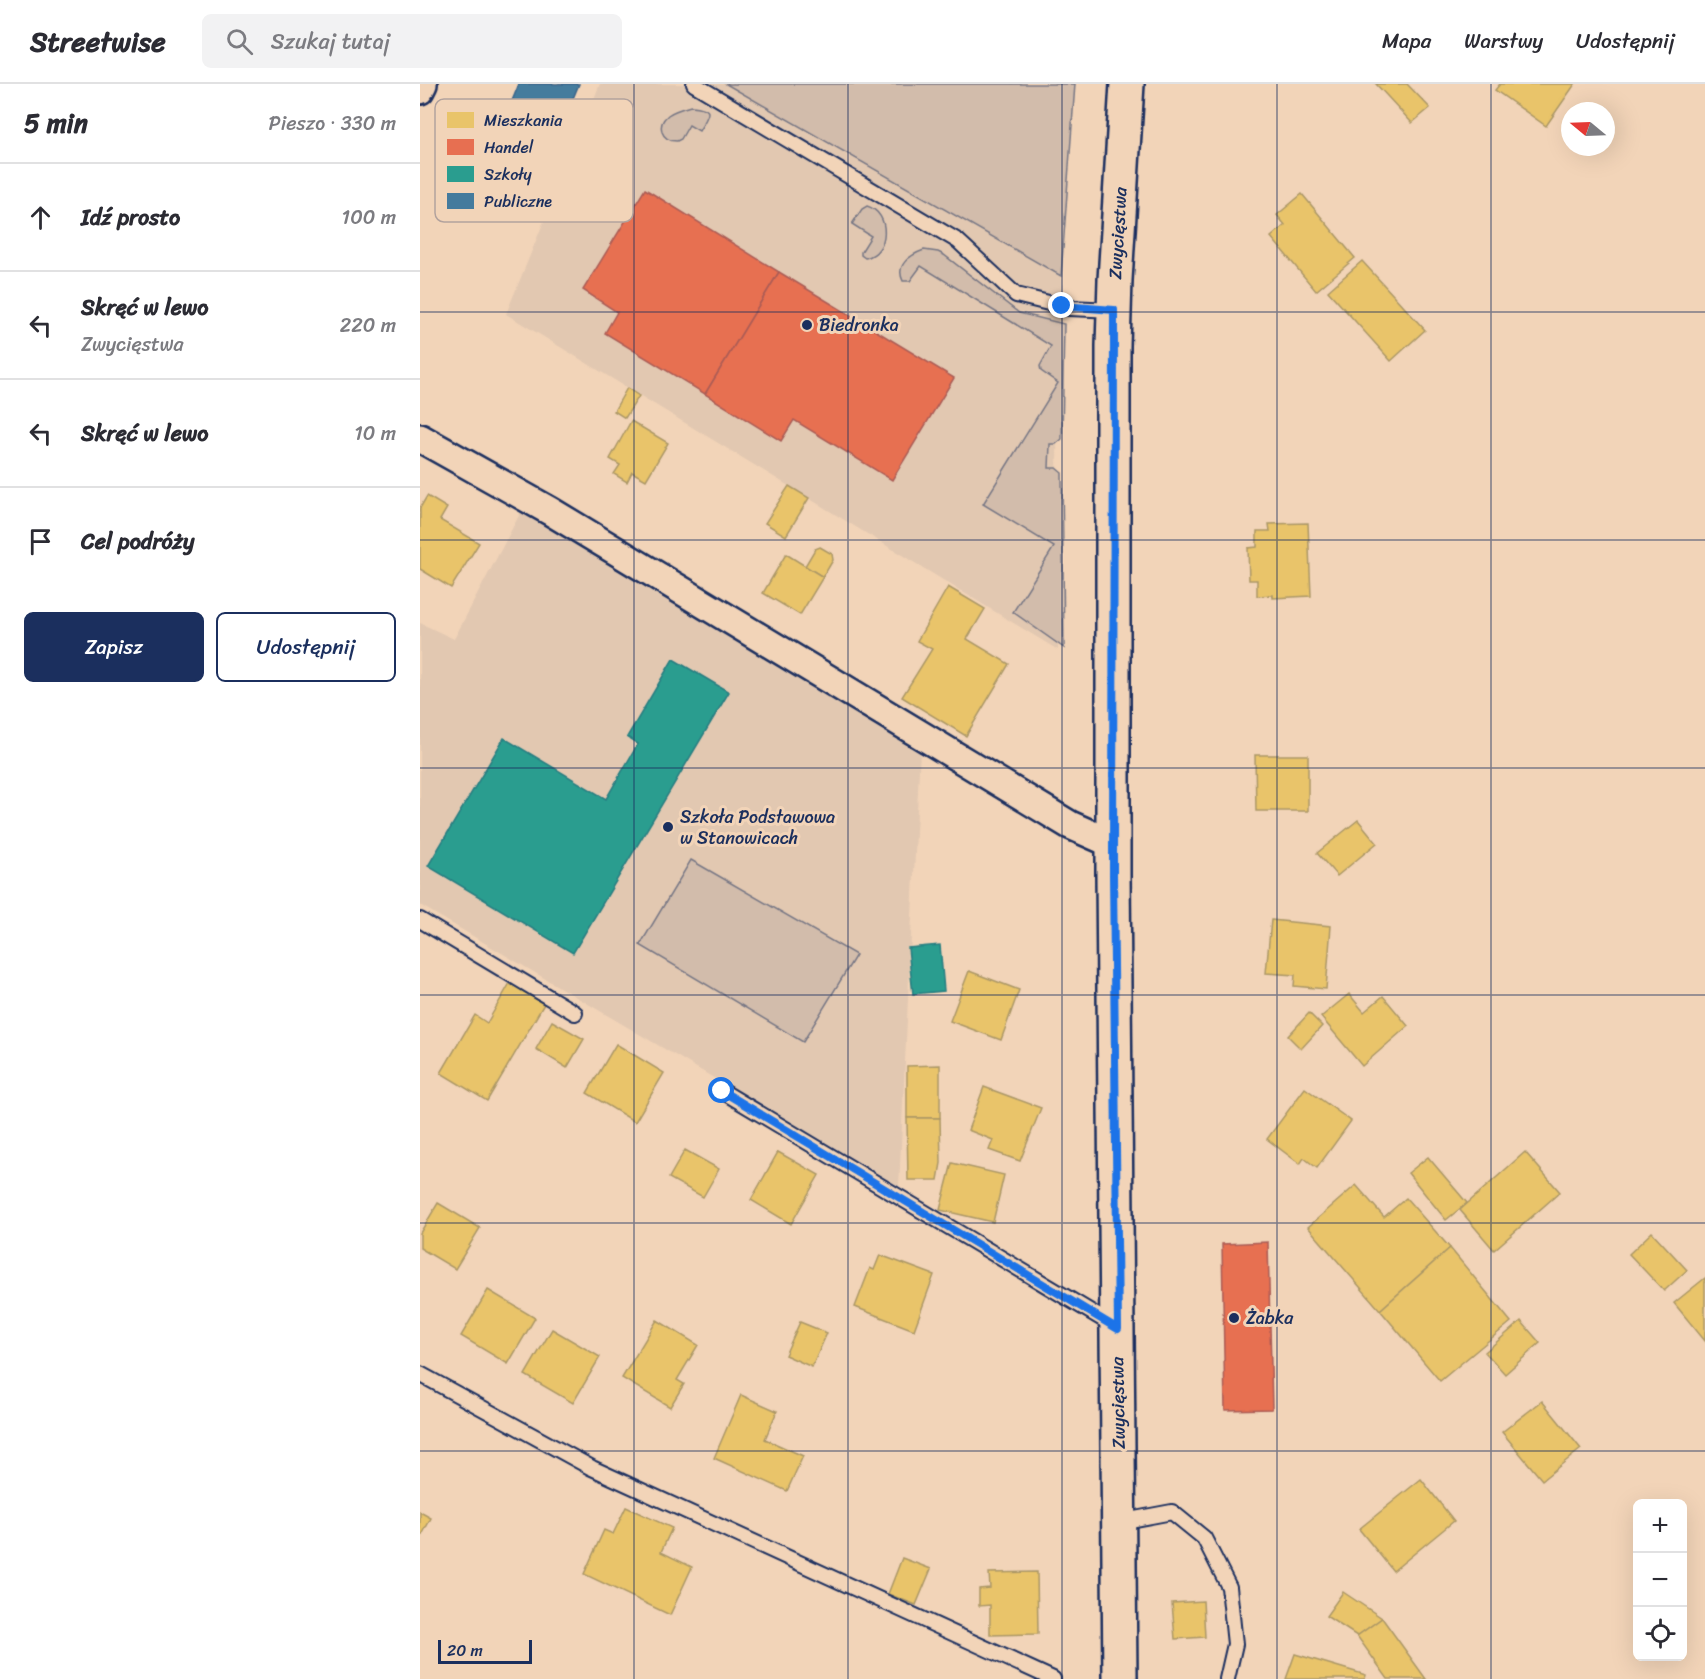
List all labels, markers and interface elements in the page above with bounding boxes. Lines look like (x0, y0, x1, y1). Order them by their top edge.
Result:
search box (202, 14, 622, 68)
text: Streetwise (30, 17, 166, 66)
text: Szukaj tutaj (271, 22, 390, 61)
text: Mapa (1382, 22, 1431, 60)
text: Warstwy (1464, 22, 1543, 60)
text: Udostępnij (1576, 22, 1675, 60)
icon: search (223, 25, 256, 58)
legend (435, 99, 633, 222)
text: 5 min (24, 100, 88, 146)
north arrow (1561, 102, 1615, 156)
text: Pieszo · 330 m (269, 106, 396, 141)
text: Mieszkania (484, 106, 563, 135)
text: Handel (484, 133, 534, 162)
text: Szkoły (484, 160, 533, 189)
street label: Zwycięstwa (1099, 185, 1137, 280)
text: Publiczne (484, 187, 552, 216)
text: Idź prosto (81, 198, 180, 237)
text: 100 m (342, 200, 396, 235)
icon: ahead (24, 201, 57, 234)
text: Skręć w lewo (81, 288, 208, 327)
route end (1048, 292, 1074, 318)
text: 220 m (340, 308, 396, 343)
icon: left (24, 309, 57, 342)
place label: Biedronka (819, 309, 899, 341)
marker: Biedronka (800, 318, 814, 332)
text: Zwycięstwa (81, 327, 184, 362)
text: Skręć w lewo (81, 414, 208, 453)
text: 10 m (354, 416, 396, 451)
icon: left (24, 417, 57, 450)
text: Cel podróży (81, 522, 194, 561)
icon: arrive (24, 525, 57, 558)
button: Zapisz (24, 612, 204, 682)
button: Udostępnij (216, 612, 396, 682)
place label: Szkoła Podstawowa w Stanowicach (680, 801, 835, 854)
marker: Szkoła Podstawowa w Stanowicach (661, 820, 675, 834)
route start (708, 1077, 734, 1103)
place label: Żabka (1246, 1302, 1294, 1334)
marker: Żabka (1227, 1311, 1241, 1325)
street label: Zwycięstwa (1101, 1356, 1135, 1449)
map controls (1633, 1499, 1687, 1661)
button: + (1633, 1499, 1687, 1553)
button: − (1633, 1553, 1687, 1607)
button: locate (1633, 1607, 1687, 1661)
text: 20 m (447, 1636, 483, 1665)
scale bar (438, 1637, 532, 1664)

